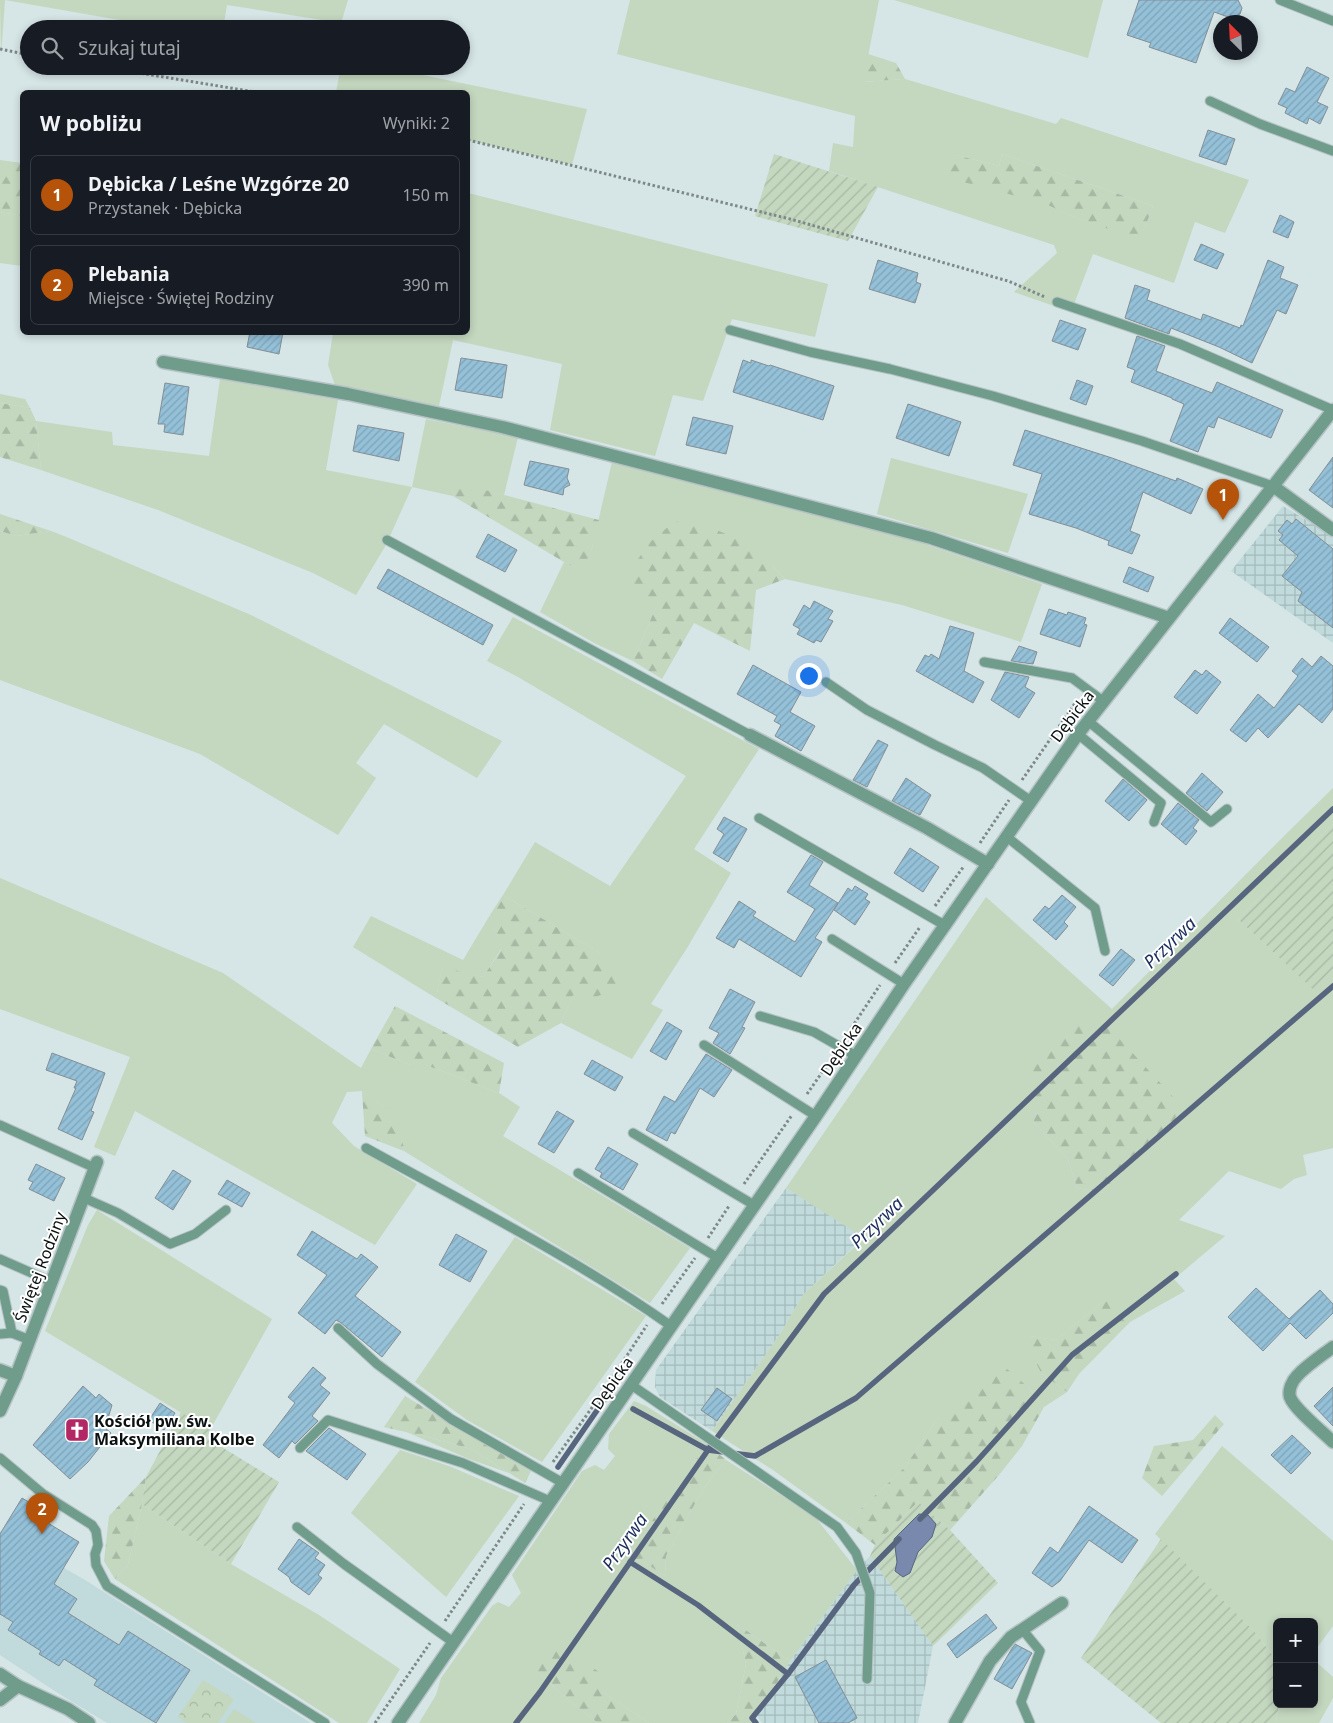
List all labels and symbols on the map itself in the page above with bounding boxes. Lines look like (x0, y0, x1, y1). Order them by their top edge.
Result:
north arrow (1213, 15, 1258, 60)
pin: 1 (1207, 479, 1239, 520)
your location (796, 663, 822, 689)
street label: Dębicka (1045, 685, 1099, 747)
water label: Przyrwa (1138, 911, 1201, 973)
street label: Dębicka (815, 1018, 867, 1080)
water label: Przyrwa (845, 1191, 908, 1253)
street label: Świętej Rodziny (9, 1208, 71, 1325)
street label: Dębicka (586, 1352, 638, 1414)
place label: Kościół pw. św. Maksymiliana Kolbe (94, 1410, 254, 1450)
church icon: Kościół pw. św. Maksymiliana Kolbe (64, 1417, 90, 1443)
pin: 2 (26, 1493, 58, 1534)
water label: Przyrwa (596, 1508, 652, 1575)

